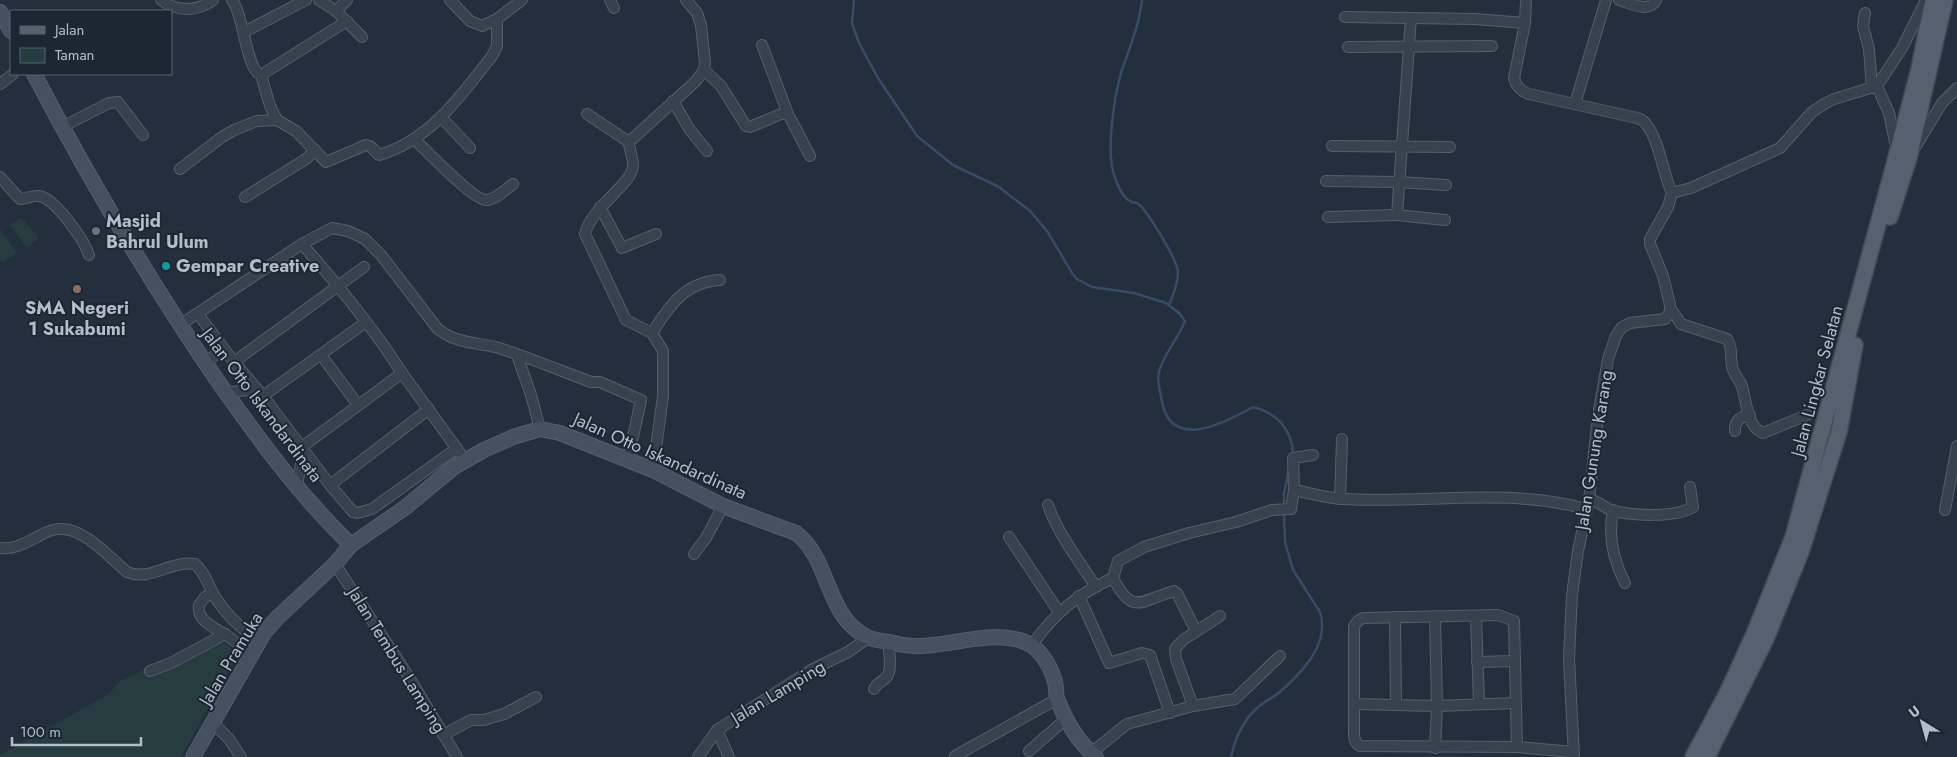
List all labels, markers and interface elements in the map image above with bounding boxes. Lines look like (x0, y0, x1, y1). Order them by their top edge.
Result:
legend (10, 10, 172, 75)
text: Jalan (53, 19, 84, 41)
text: Taman (55, 44, 94, 66)
place label: Masjid Bahrul Ulum (106, 208, 209, 255)
marker: Masjid Bahrul Ulum (90, 225, 102, 237)
place label: Gempar Creative (176, 253, 319, 279)
marker: Gempar Creative (160, 260, 172, 272)
marker: SMA Negeri 1 Sukabumi (71, 283, 83, 295)
place label: SMA Negeri 1 Sukabumi (25, 295, 129, 342)
street label: Jalan Lingkar Selatan (1784, 302, 1850, 461)
street label: Jalan Otto Iskandardinata (194, 321, 329, 488)
street label: Jalan Gunung Karang (1568, 368, 1619, 534)
street label: Jalan Otto Iskandardinata (567, 405, 751, 506)
street label: Jalan Tembus Lamping (340, 580, 453, 738)
street label: Jalan Pramuka (192, 607, 269, 712)
street label: Jalan Lamping (724, 654, 830, 731)
north arrow (1897, 697, 1947, 747)
text: U (1904, 701, 1924, 723)
scale bar (12, 714, 141, 746)
text: 100 m (20, 721, 61, 743)

